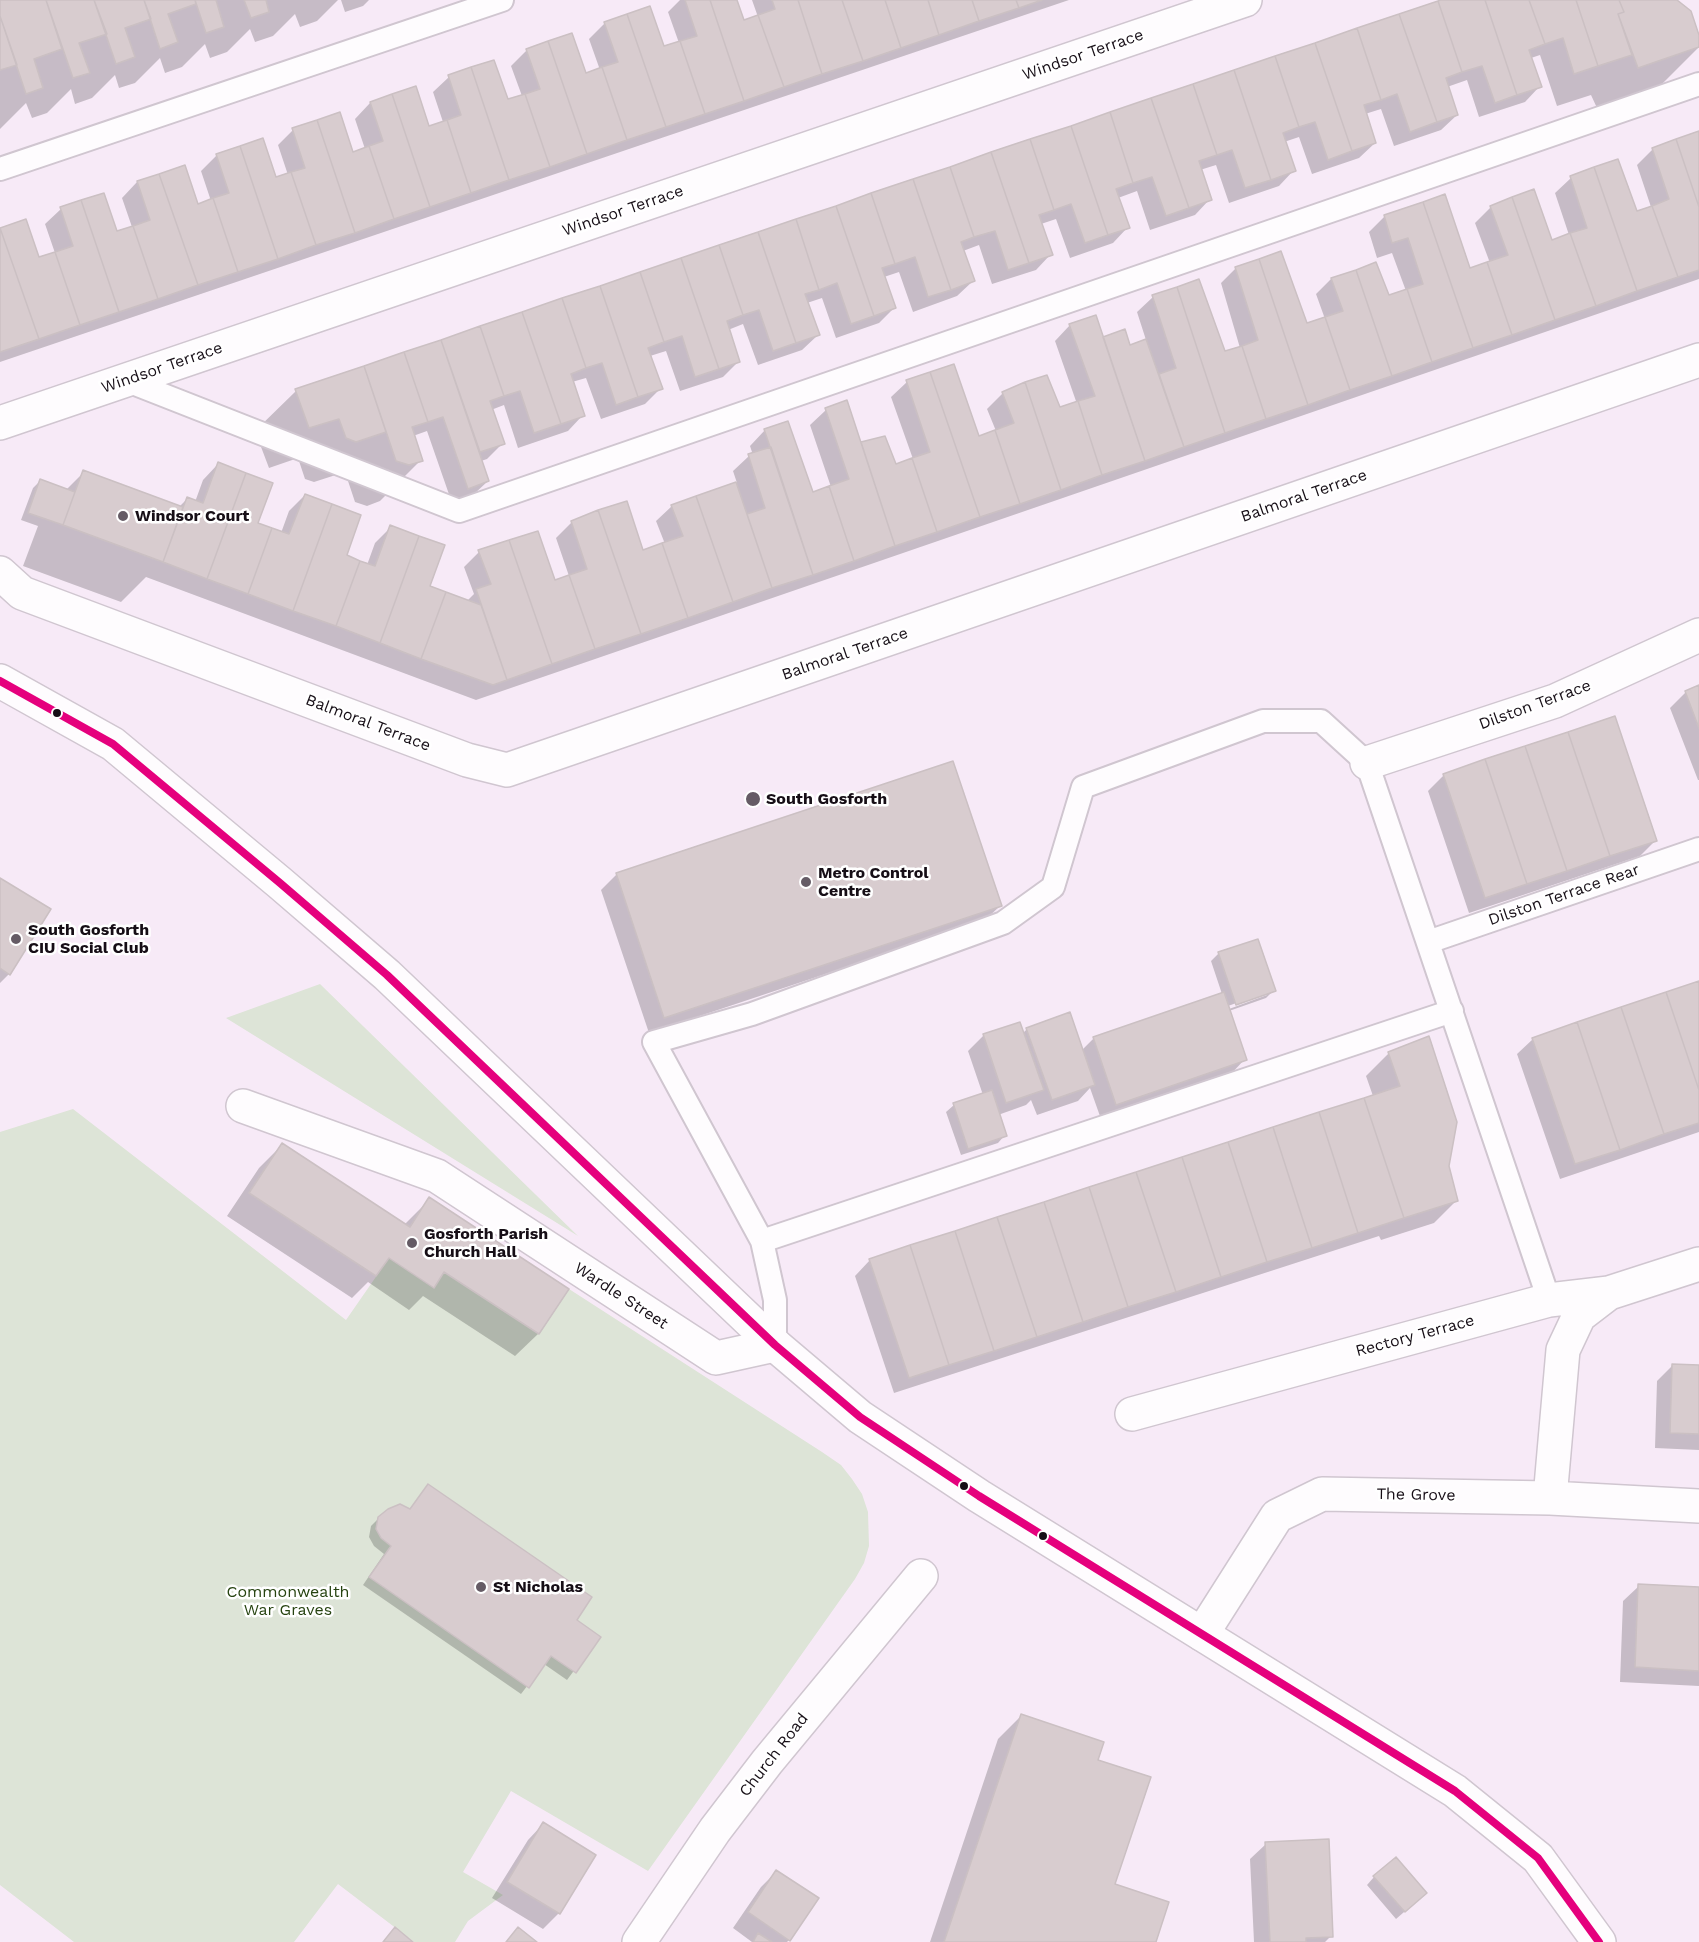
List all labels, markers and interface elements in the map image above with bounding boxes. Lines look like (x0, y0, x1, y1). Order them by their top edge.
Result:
street label: Windsor Terrace (1020, 25, 1146, 85)
street label: Windsor Terrace (560, 181, 686, 241)
street label: Windsor Terrace (99, 338, 225, 398)
street label: Balmoral Terrace (1238, 465, 1370, 527)
place label: Windsor Court (135, 506, 249, 526)
marker: Windsor Court (116, 509, 130, 523)
street label: Balmoral Terrace (779, 623, 911, 685)
street label: Dilston Terrace (1476, 676, 1594, 734)
street label: Balmoral Terrace (303, 690, 433, 756)
unlabelled marker (51, 707, 63, 719)
place label: South Gosforth (766, 789, 887, 809)
marker: South Gosforth (744, 790, 762, 808)
street label: Dilston Terrace Rear (1486, 860, 1642, 930)
place label: Metro Control Centre (818, 863, 929, 901)
marker: Metro Control Centre (799, 875, 813, 889)
place label: South Gosforth CIU Social Club (28, 920, 149, 958)
marker: South Gosforth CIU Social Club (9, 932, 23, 946)
place label: Gosforth Parish Church Hall (424, 1224, 548, 1262)
marker: Gosforth Parish Church Hall (405, 1236, 419, 1250)
street label: Wardle Street (571, 1259, 671, 1333)
street label: Rectory Terrace (1353, 1311, 1477, 1361)
unlabelled marker (958, 1480, 970, 1492)
street label: The Grove (1376, 1485, 1456, 1505)
unlabelled marker (1037, 1530, 1049, 1542)
place label: St Nicholas (493, 1577, 583, 1597)
marker: St Nicholas (474, 1580, 488, 1594)
park label: Commonwealth War Graves (226, 1582, 350, 1620)
street label: Church Road (736, 1710, 812, 1800)

